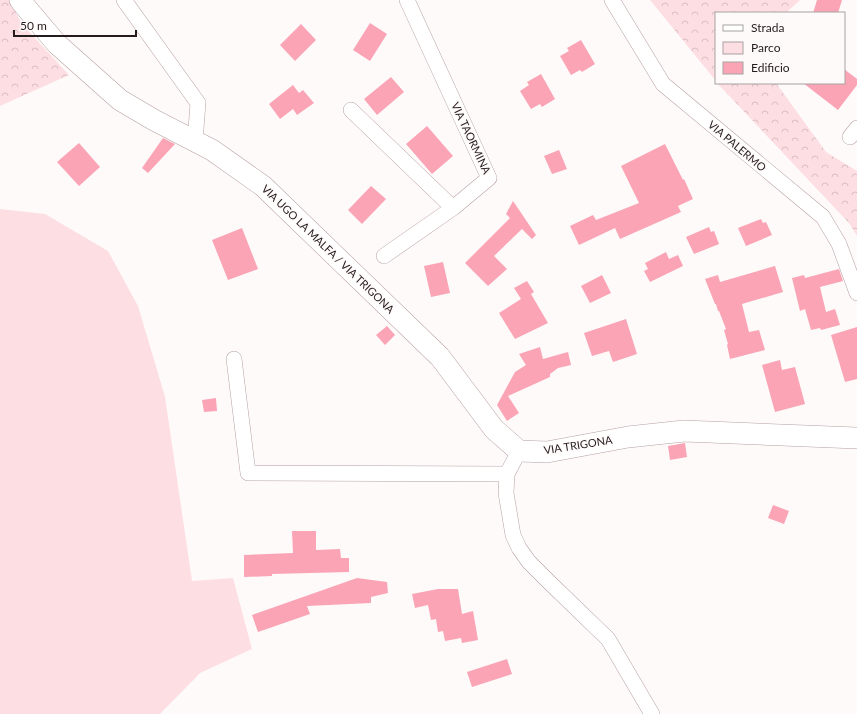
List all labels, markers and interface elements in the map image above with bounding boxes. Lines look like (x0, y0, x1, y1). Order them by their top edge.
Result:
scale bar (14, 12, 136, 38)
legend (715, 12, 845, 84)
text: 50 m (20, 18, 47, 33)
text: Strada (751, 20, 784, 35)
text: Parco (751, 40, 781, 55)
text: Edificio (751, 60, 790, 75)
street label: VIA TAORMINA (449, 100, 494, 176)
street label: VIA PALERMO (706, 118, 769, 174)
street label: VIA UGO LA MALFA / VIA TRIGONA (259, 182, 398, 316)
street label: VIA TRIGONA (543, 433, 614, 456)

